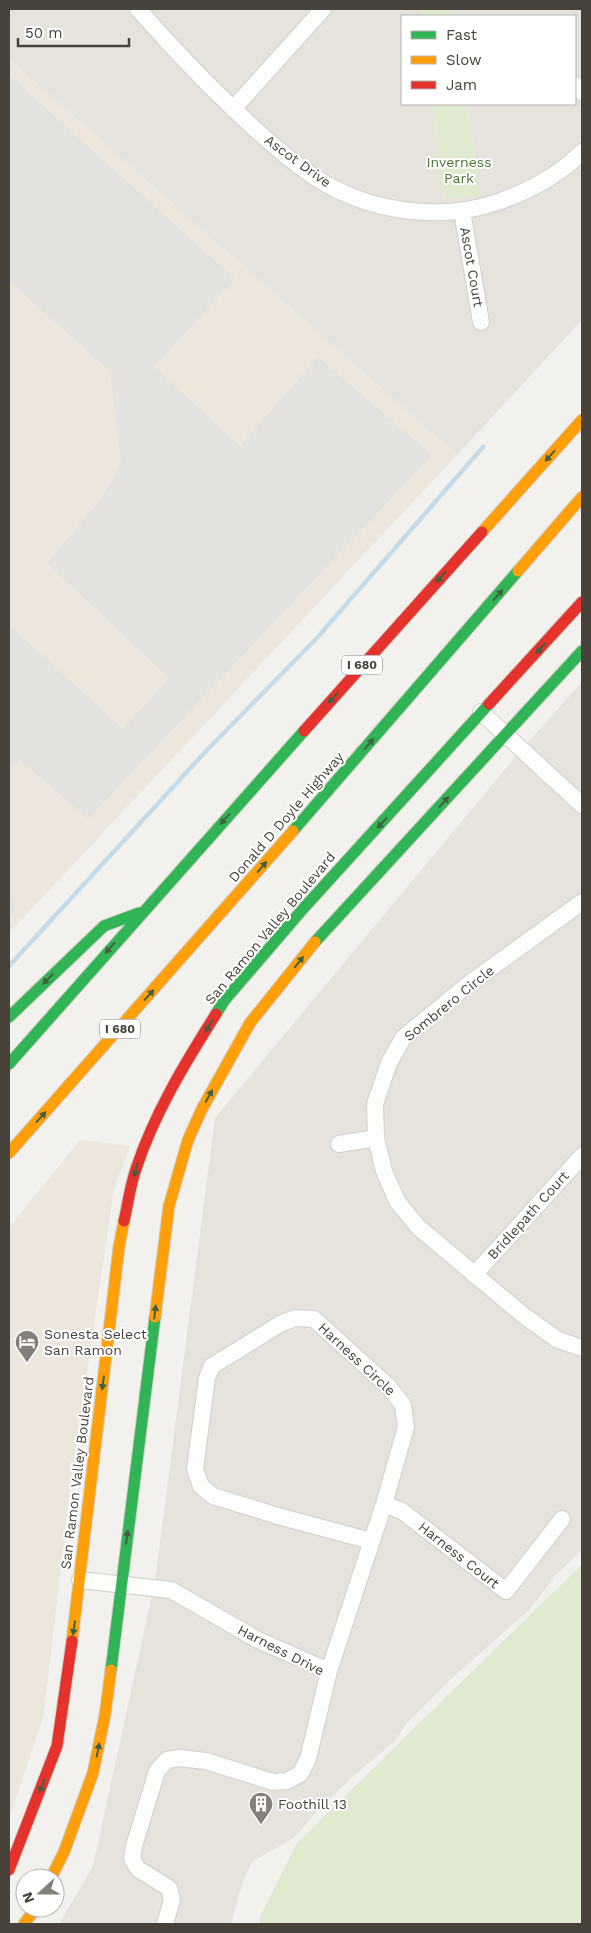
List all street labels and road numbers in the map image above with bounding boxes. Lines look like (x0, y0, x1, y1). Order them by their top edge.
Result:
street label: Ascot Drive (262, 132, 334, 190)
street label: Ascot Court (457, 226, 487, 308)
road number: I 680 (342, 656, 382, 674)
street label: Donald D Doyle Highway (225, 748, 347, 885)
street label: San Ramon Valley Boulevard (202, 849, 338, 1007)
street label: Sombrero Circle (401, 962, 497, 1044)
road number: I 680 (100, 1020, 140, 1038)
street label: Bridlepath Court (484, 1167, 572, 1262)
street label: Harness Circle (315, 1319, 399, 1399)
street label: San Ramon Valley Boulevard (57, 1376, 97, 1570)
street label: Harness Court (415, 1519, 503, 1592)
street label: Harness Drive (235, 1621, 327, 1679)

